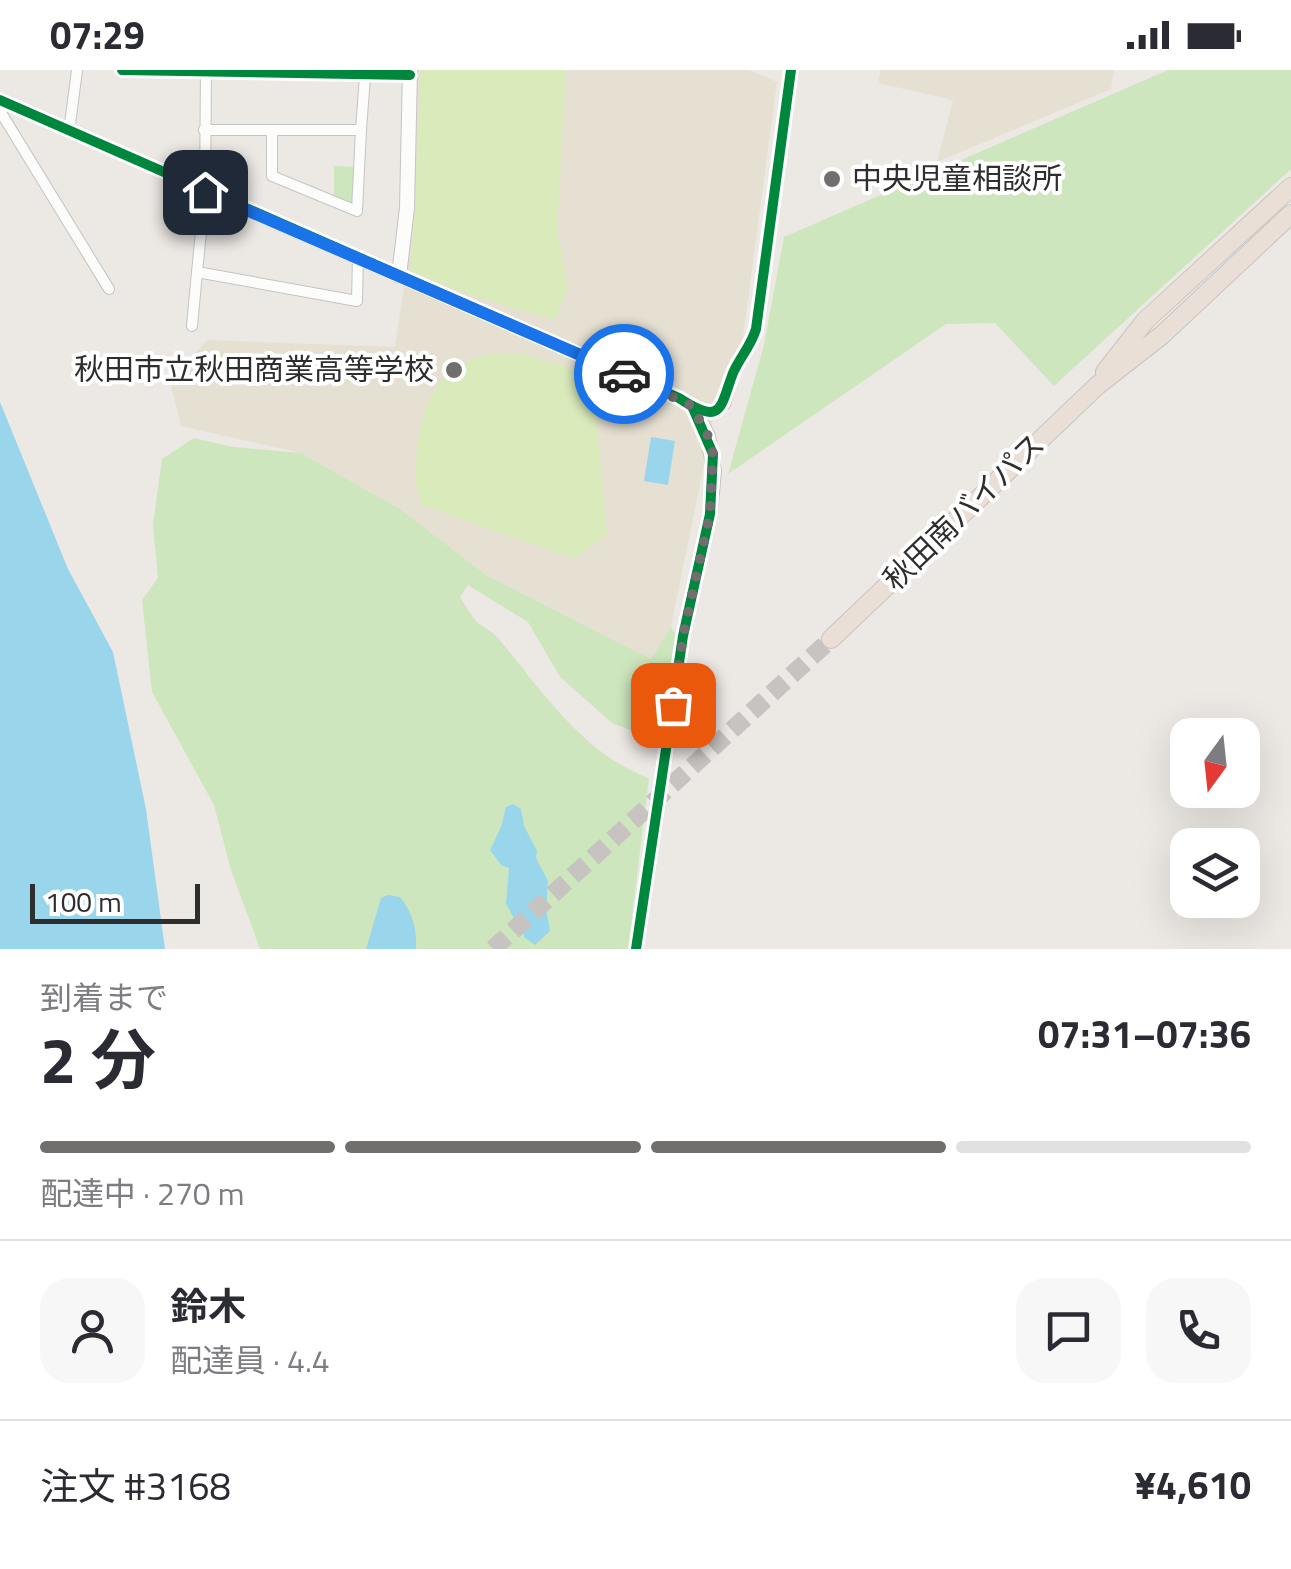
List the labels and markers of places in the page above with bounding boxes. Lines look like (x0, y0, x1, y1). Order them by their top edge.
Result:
pin (163, 150, 248, 235)
place label: 中央児童相談所 (852, 155, 1062, 201)
marker: 中央児童相談所 (821, 168, 843, 190)
place label: 秋田市立秋田商業高等学校 (74, 346, 434, 392)
marker: 秋田市立秋田商業高等学校 (443, 359, 465, 381)
pin (631, 663, 716, 748)

